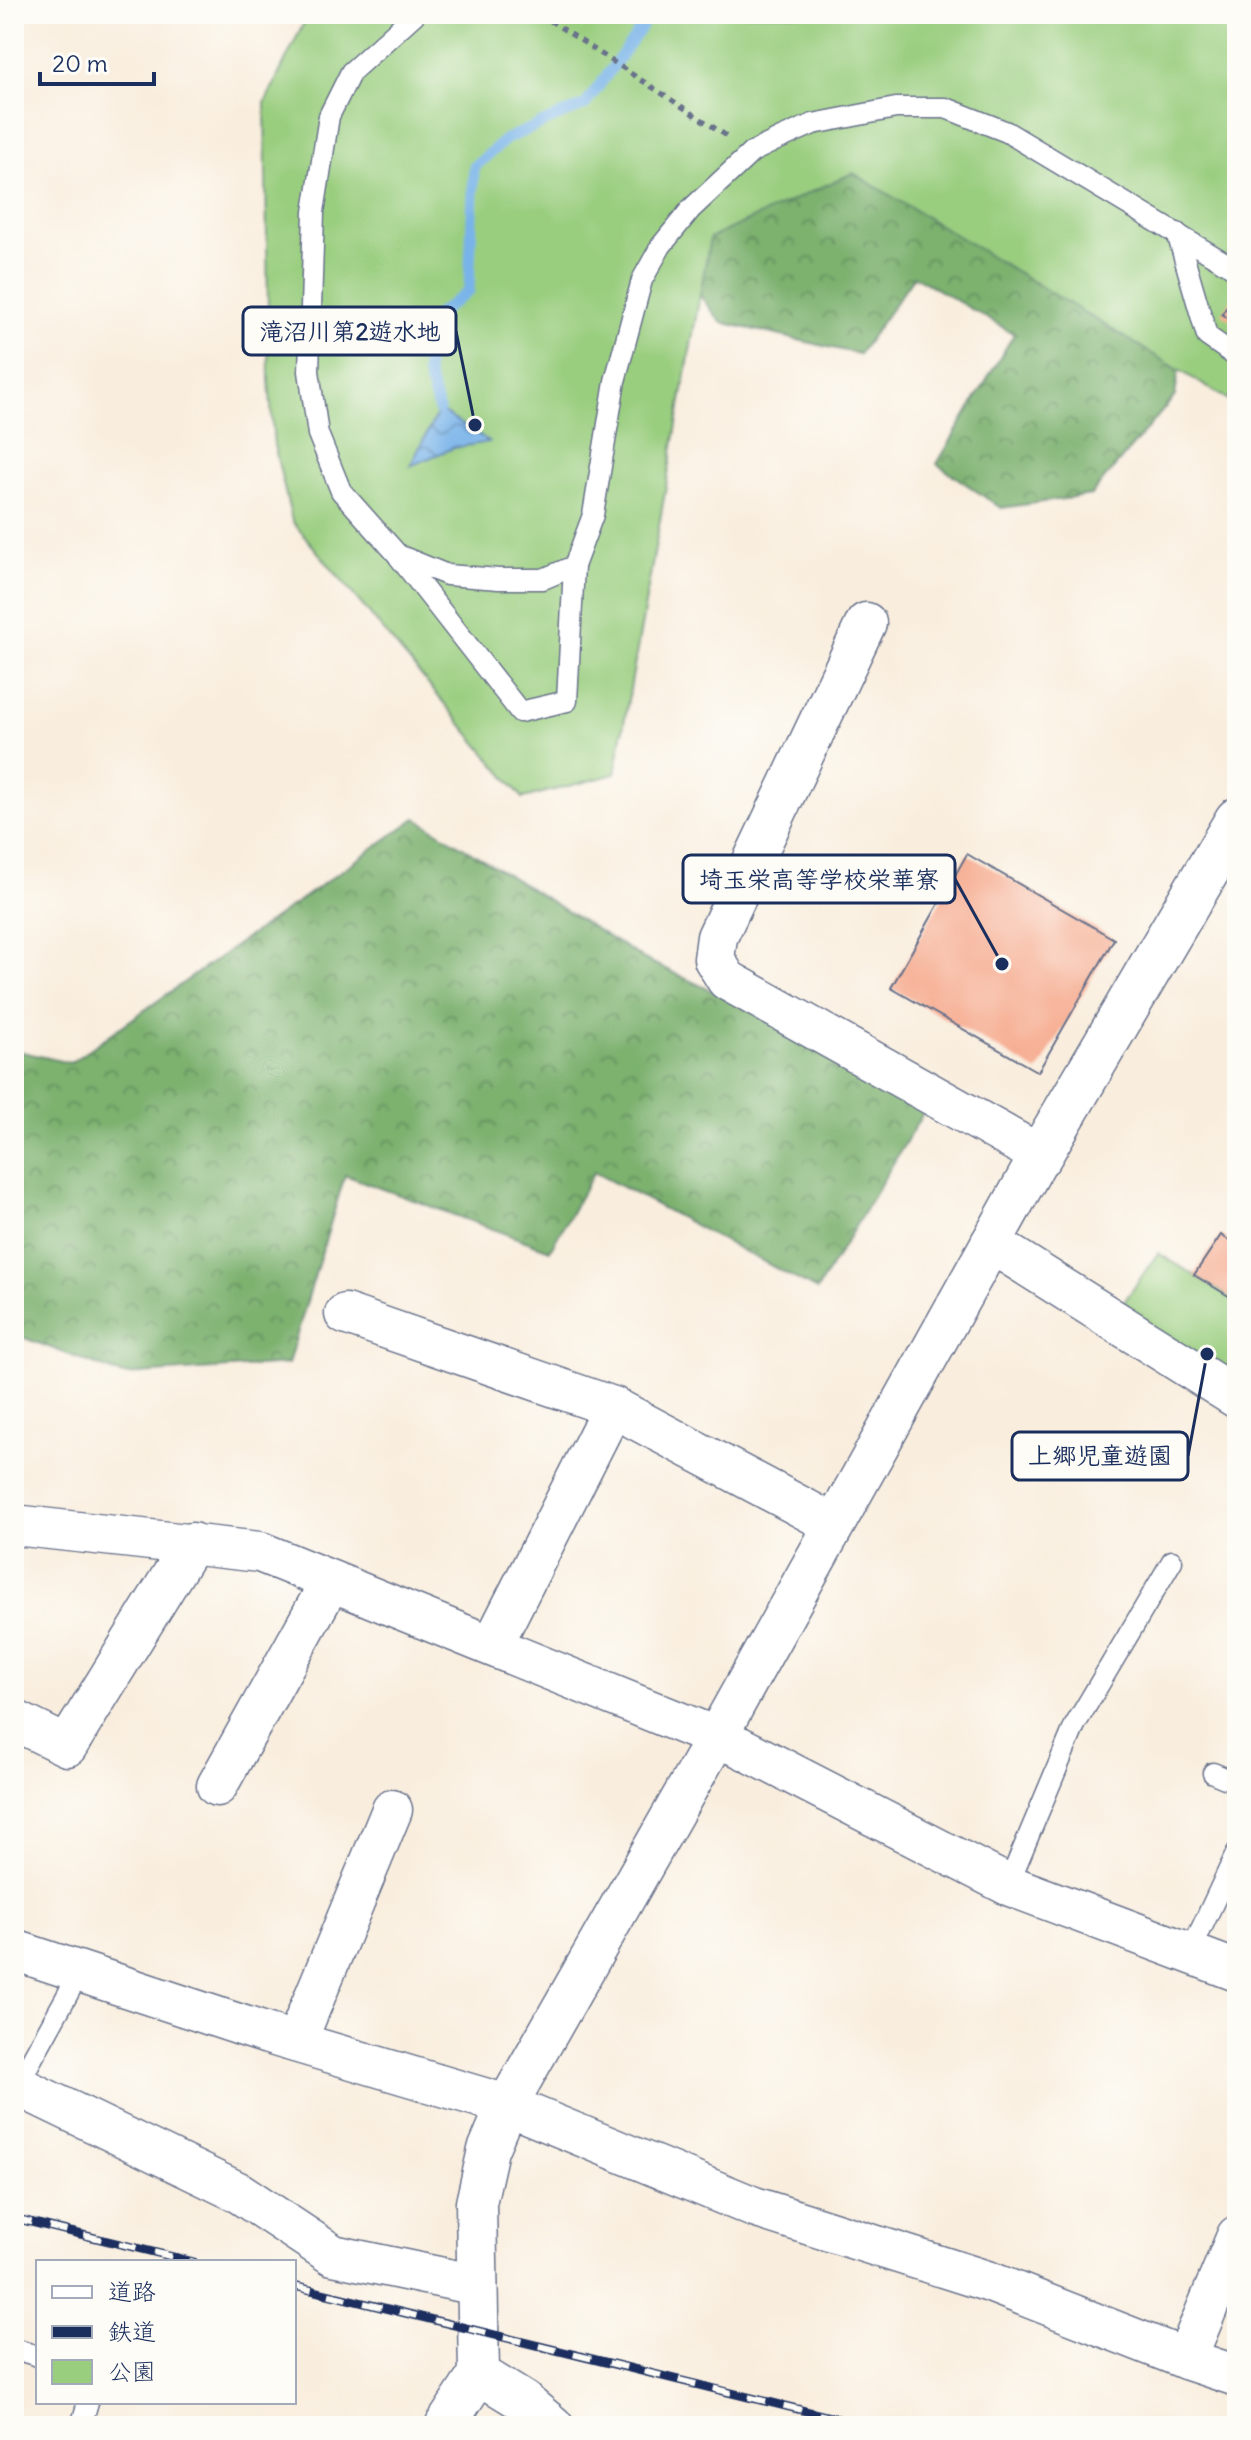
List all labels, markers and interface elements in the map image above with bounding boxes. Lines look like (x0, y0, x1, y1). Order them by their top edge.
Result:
scale bar (40, 36, 154, 86)
text: 20 m (52, 48, 108, 78)
callout: 滝沼川第2遊水地 (243, 307, 456, 355)
text: 滝沼川第2遊水地 (259, 316, 441, 346)
callout: 埼玉栄高等学校栄華寮 (683, 855, 955, 903)
text: 埼玉栄高等学校栄華寮 (699, 864, 939, 894)
callout: 上郷児童遊園 (1012, 1432, 1188, 1480)
text: 上郷児童遊園 (1028, 1440, 1172, 1470)
legend (36, 2260, 296, 2404)
text: 道路 (108, 2276, 156, 2306)
text: 鉄道 (108, 2316, 156, 2346)
text: 公園 (108, 2356, 156, 2386)

